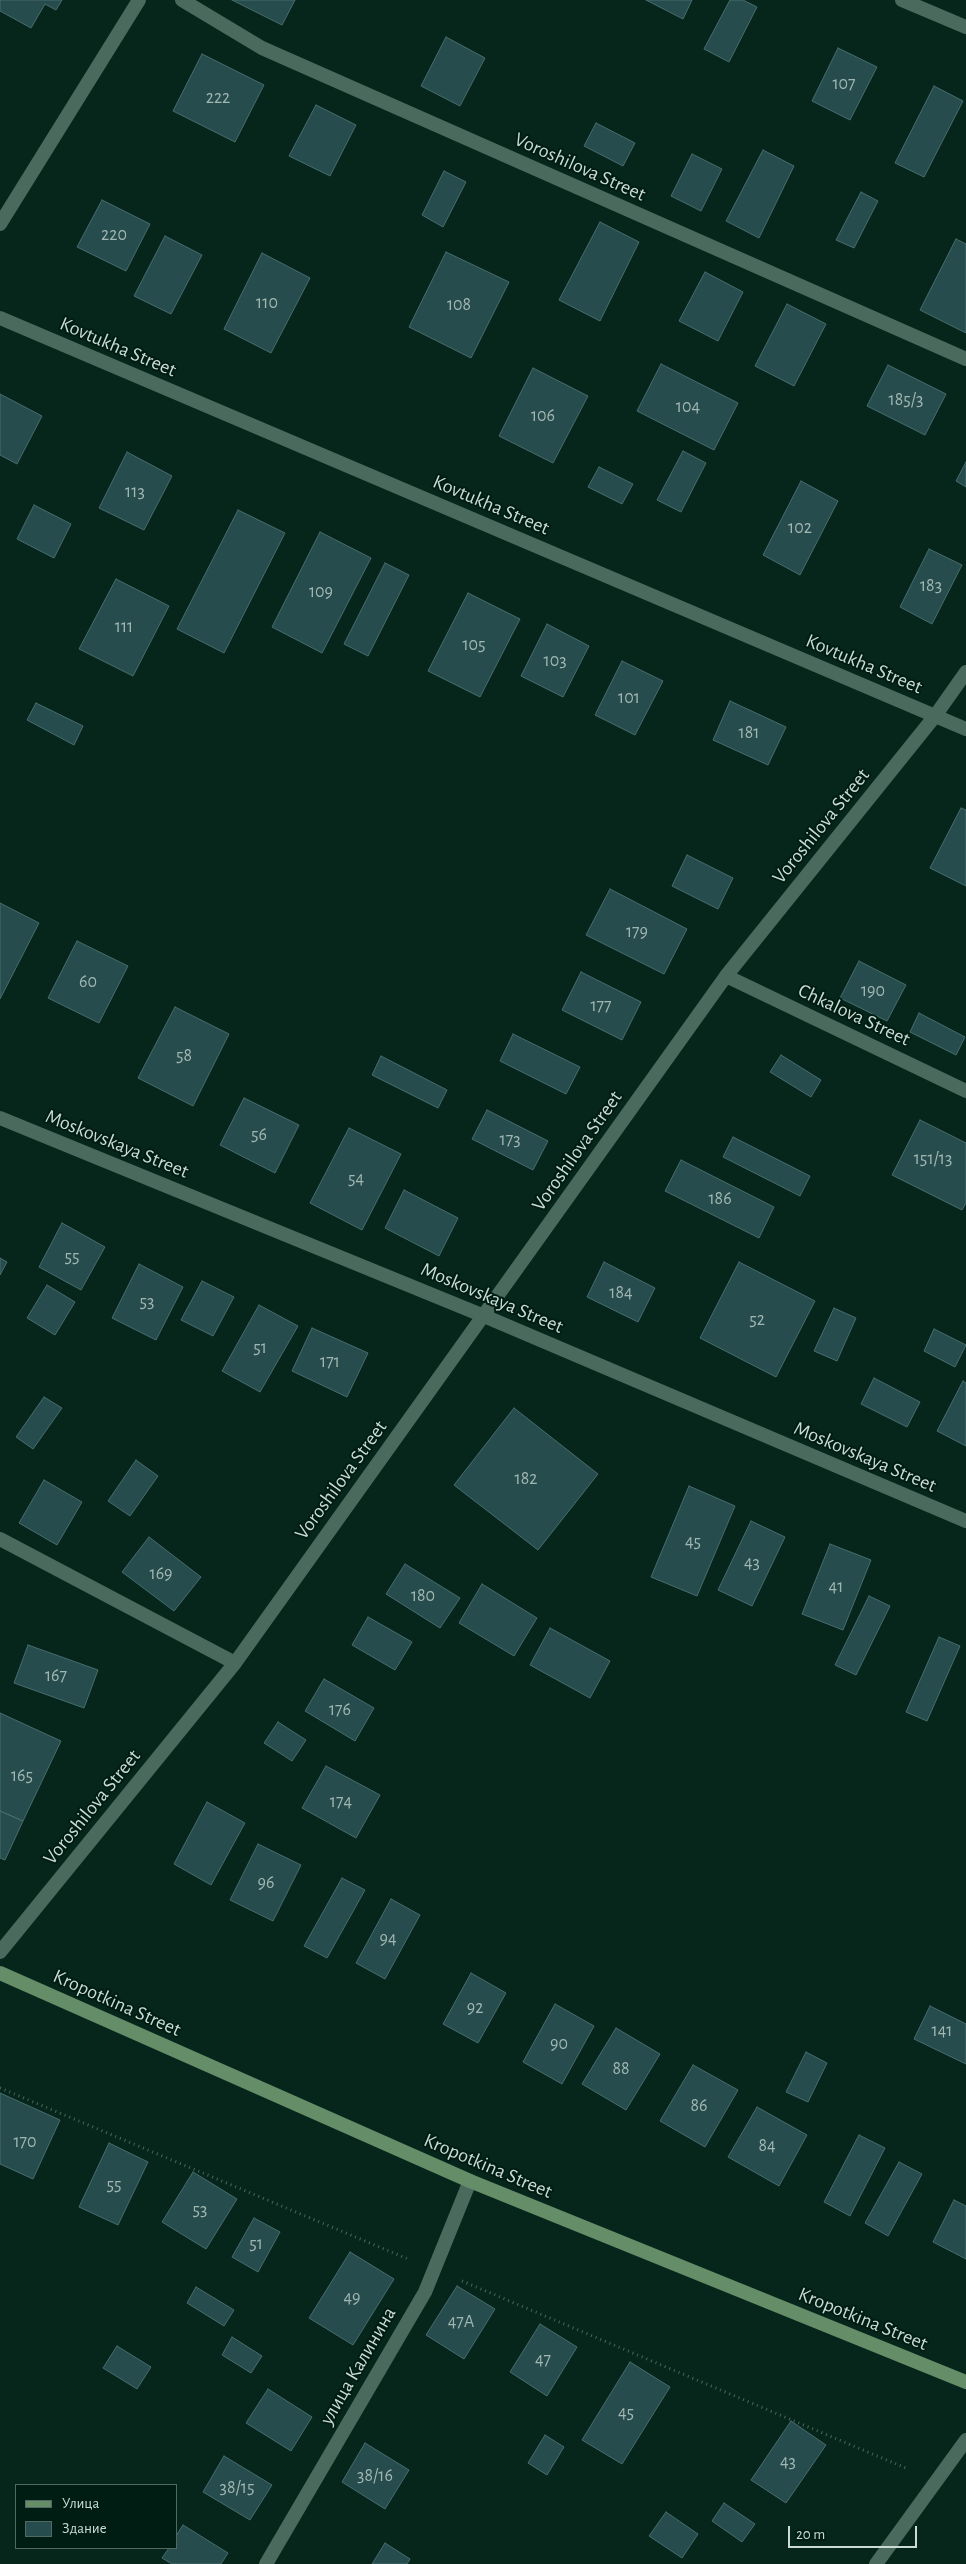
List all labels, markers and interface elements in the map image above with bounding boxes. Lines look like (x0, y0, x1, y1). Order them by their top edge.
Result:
house number: 107 (832, 73, 856, 95)
house number: 222 (206, 87, 230, 109)
street label: Voroshilova Street (511, 127, 649, 207)
house number: 220 (101, 224, 127, 246)
house number: 110 (256, 292, 278, 314)
house number: 108 (447, 294, 471, 316)
street label: Kovtukha Street (56, 312, 180, 382)
house number: 185/3 (889, 389, 923, 411)
house number: 104 (676, 396, 700, 418)
house number: 106 (531, 405, 555, 427)
street label: Kovtukha Street (429, 470, 553, 540)
house number: 113 (125, 481, 145, 503)
house number: 102 (788, 517, 812, 539)
house number: 183 (920, 575, 942, 597)
house number: 109 (309, 581, 333, 603)
house number: 111 (115, 616, 133, 638)
street label: Kovtukha Street (802, 629, 926, 699)
house number: 105 (462, 634, 486, 656)
house number: 103 (543, 650, 567, 672)
house number: 101 (618, 687, 640, 709)
house number: 181 (739, 722, 759, 744)
street label: Voroshilova Street (767, 764, 875, 888)
house number: 179 (626, 921, 648, 943)
house number: 60 (79, 971, 97, 993)
street label: Chkalova Street (794, 979, 914, 1051)
house number: 190 (861, 980, 885, 1002)
house number: 177 (590, 995, 612, 1017)
house number: 58 (176, 1045, 192, 1067)
street label: Voroshilova Street (527, 1086, 627, 1216)
street label: Moskovskaya Street (42, 1104, 192, 1184)
house number: 56 (251, 1124, 267, 1146)
house number: 173 (499, 1129, 521, 1151)
house number: 151/13 (914, 1148, 952, 1170)
house number: 54 (348, 1168, 364, 1190)
house number: 186 (708, 1188, 732, 1210)
house number: 55 (64, 1246, 80, 1268)
street label: Moskovskaya Street (417, 1257, 567, 1339)
house number: 184 (609, 1282, 633, 1304)
house number: 53 (140, 1291, 154, 1313)
house number: 52 (749, 1309, 765, 1331)
house number: 51 (253, 1337, 267, 1359)
house number: 171 (320, 1351, 340, 1373)
street label: Voroshilova Street (290, 1416, 392, 1544)
street label: Moskovskaya Street (790, 1416, 940, 1498)
house number: 182 (515, 1468, 537, 1490)
house number: 45 (685, 1531, 701, 1553)
house number: 43 (744, 1552, 760, 1574)
house number: 169 (149, 1563, 173, 1585)
house number: 41 (829, 1576, 843, 1598)
house number: 180 (411, 1585, 435, 1607)
house number: 167 (45, 1665, 67, 1687)
house number: 176 (329, 1699, 351, 1721)
street label: Voroshilova Street (38, 1745, 146, 1869)
house number: 165 (11, 1765, 33, 1787)
house number: 174 (330, 1791, 352, 1813)
house number: 96 (258, 1872, 274, 1894)
house number: 94 (379, 1928, 397, 1950)
street label: Kropotkina Street (49, 1964, 185, 2042)
house number: 92 (467, 1997, 483, 2019)
house number: 141 (931, 2020, 953, 2042)
house number: 90 (550, 2033, 568, 2055)
house number: 88 (612, 2058, 630, 2080)
house number: 86 (691, 2095, 707, 2117)
street label: Kropotkina Street (420, 2128, 556, 2204)
house number: 170 (13, 2131, 37, 2153)
house number: 84 (758, 2135, 776, 2157)
house number: 55 (106, 2174, 122, 2196)
house number: 53 (193, 2199, 207, 2221)
house number: 51 (249, 2233, 263, 2255)
street label: Kropotkina Street (795, 2282, 931, 2356)
house number: 49 (343, 2287, 361, 2309)
street label: улица Калинина (315, 2303, 401, 2429)
house number: 47А (448, 2311, 474, 2333)
house number: 47 (535, 2349, 551, 2371)
house number: 45 (618, 2402, 634, 2424)
house number: 43 (780, 2451, 796, 2473)
house number: 38/16 (357, 2465, 393, 2487)
house number: 38/15 (220, 2477, 254, 2499)
legend (15, 2484, 178, 2549)
text: Улица (62, 2496, 99, 2511)
scale bar (791, 2516, 920, 2548)
text: Здание (62, 2521, 107, 2536)
text: 20 m (796, 2527, 825, 2542)

